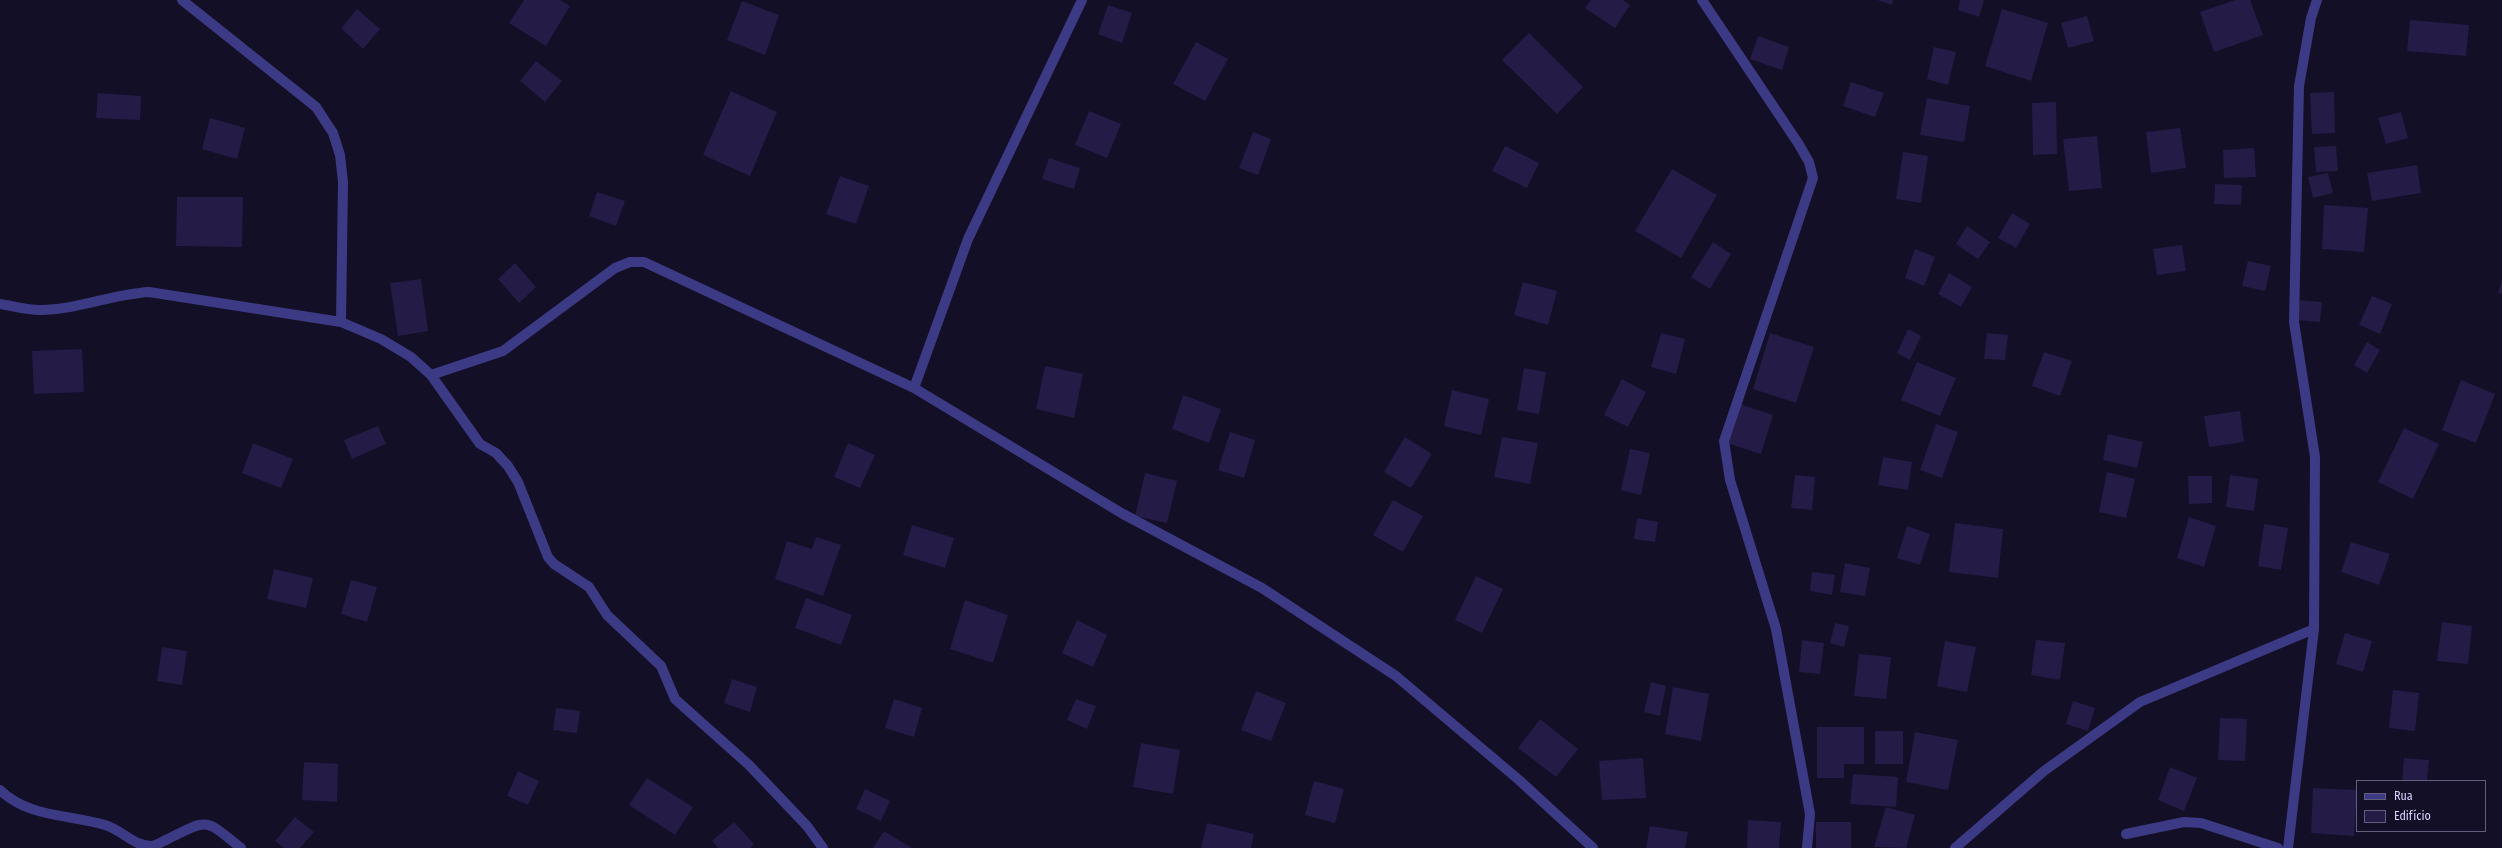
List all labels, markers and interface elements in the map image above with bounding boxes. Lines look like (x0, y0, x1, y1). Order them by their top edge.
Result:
legend (2356, 780, 2486, 832)
text: Rua (2394, 789, 2413, 803)
text: Edifício (2394, 809, 2431, 823)

